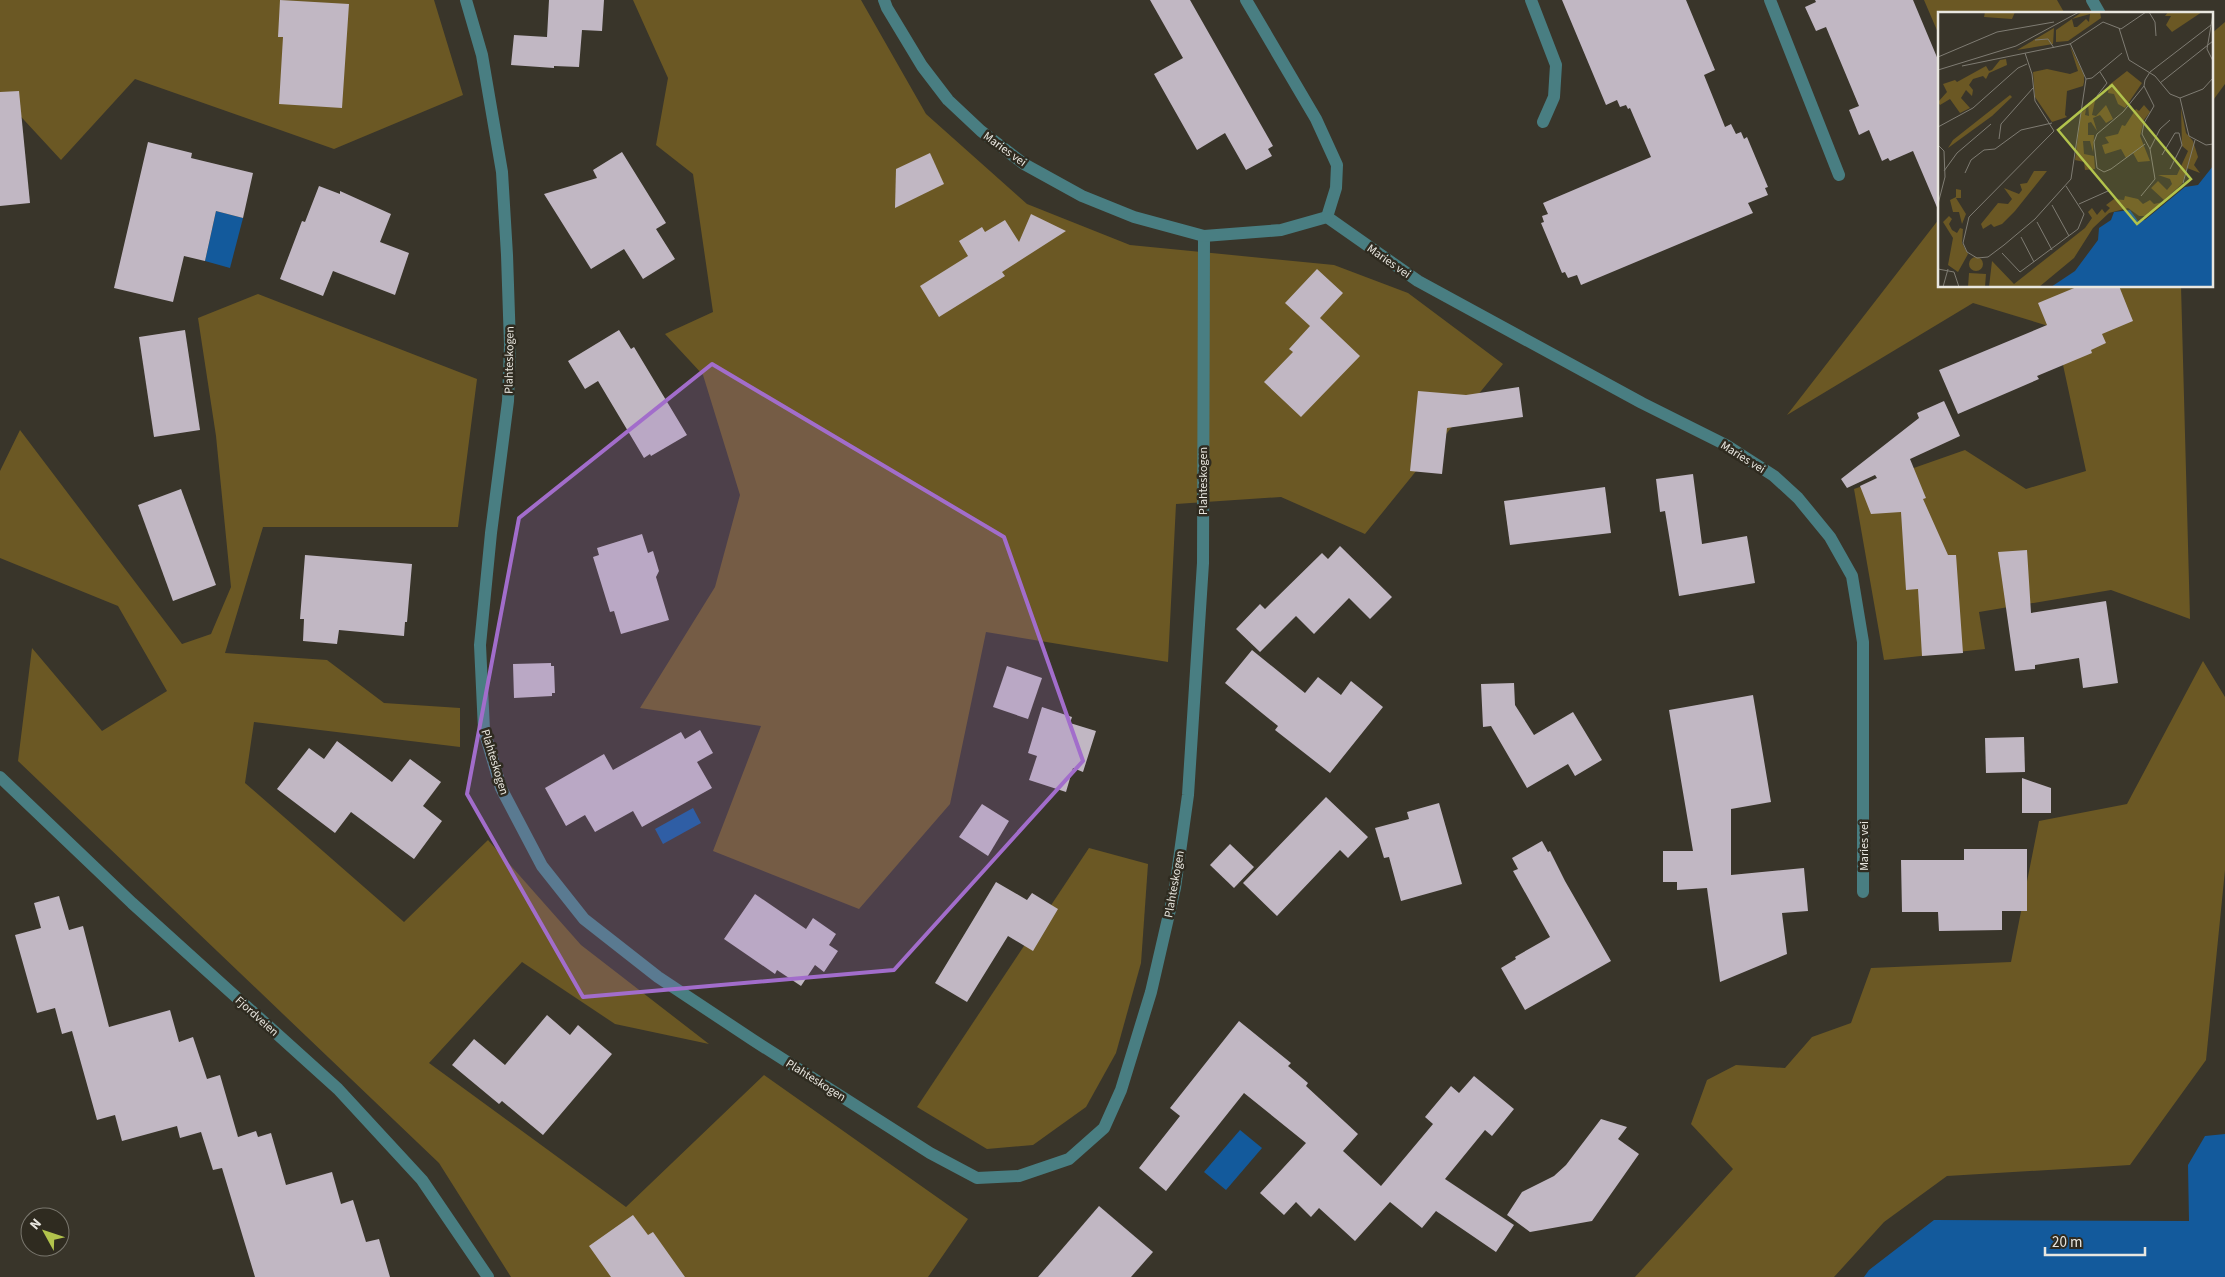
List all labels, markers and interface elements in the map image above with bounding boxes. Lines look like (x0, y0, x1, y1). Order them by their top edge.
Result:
inset map (1938, 12, 2212, 288)
street label: Maries vei (980, 128, 1030, 171)
street label: Maries vei (1363, 240, 1414, 283)
street label: Plahteskogen (500, 326, 519, 394)
street label: Maries vei (1717, 437, 1768, 478)
street label: Plahteskogen (1195, 447, 1212, 515)
street label: Plahteskogen (476, 727, 513, 797)
street label: Maries vei (1856, 821, 1873, 871)
street label: Plahteskogen (1160, 849, 1189, 919)
street label: Fjordveien (231, 992, 282, 1040)
street label: Plahteskogen (782, 1055, 849, 1106)
north arrow (20, 1207, 70, 1257)
text: N (25, 1214, 46, 1234)
scale bar (2045, 1224, 2145, 1256)
text: 20 m (2052, 1232, 2082, 1253)

